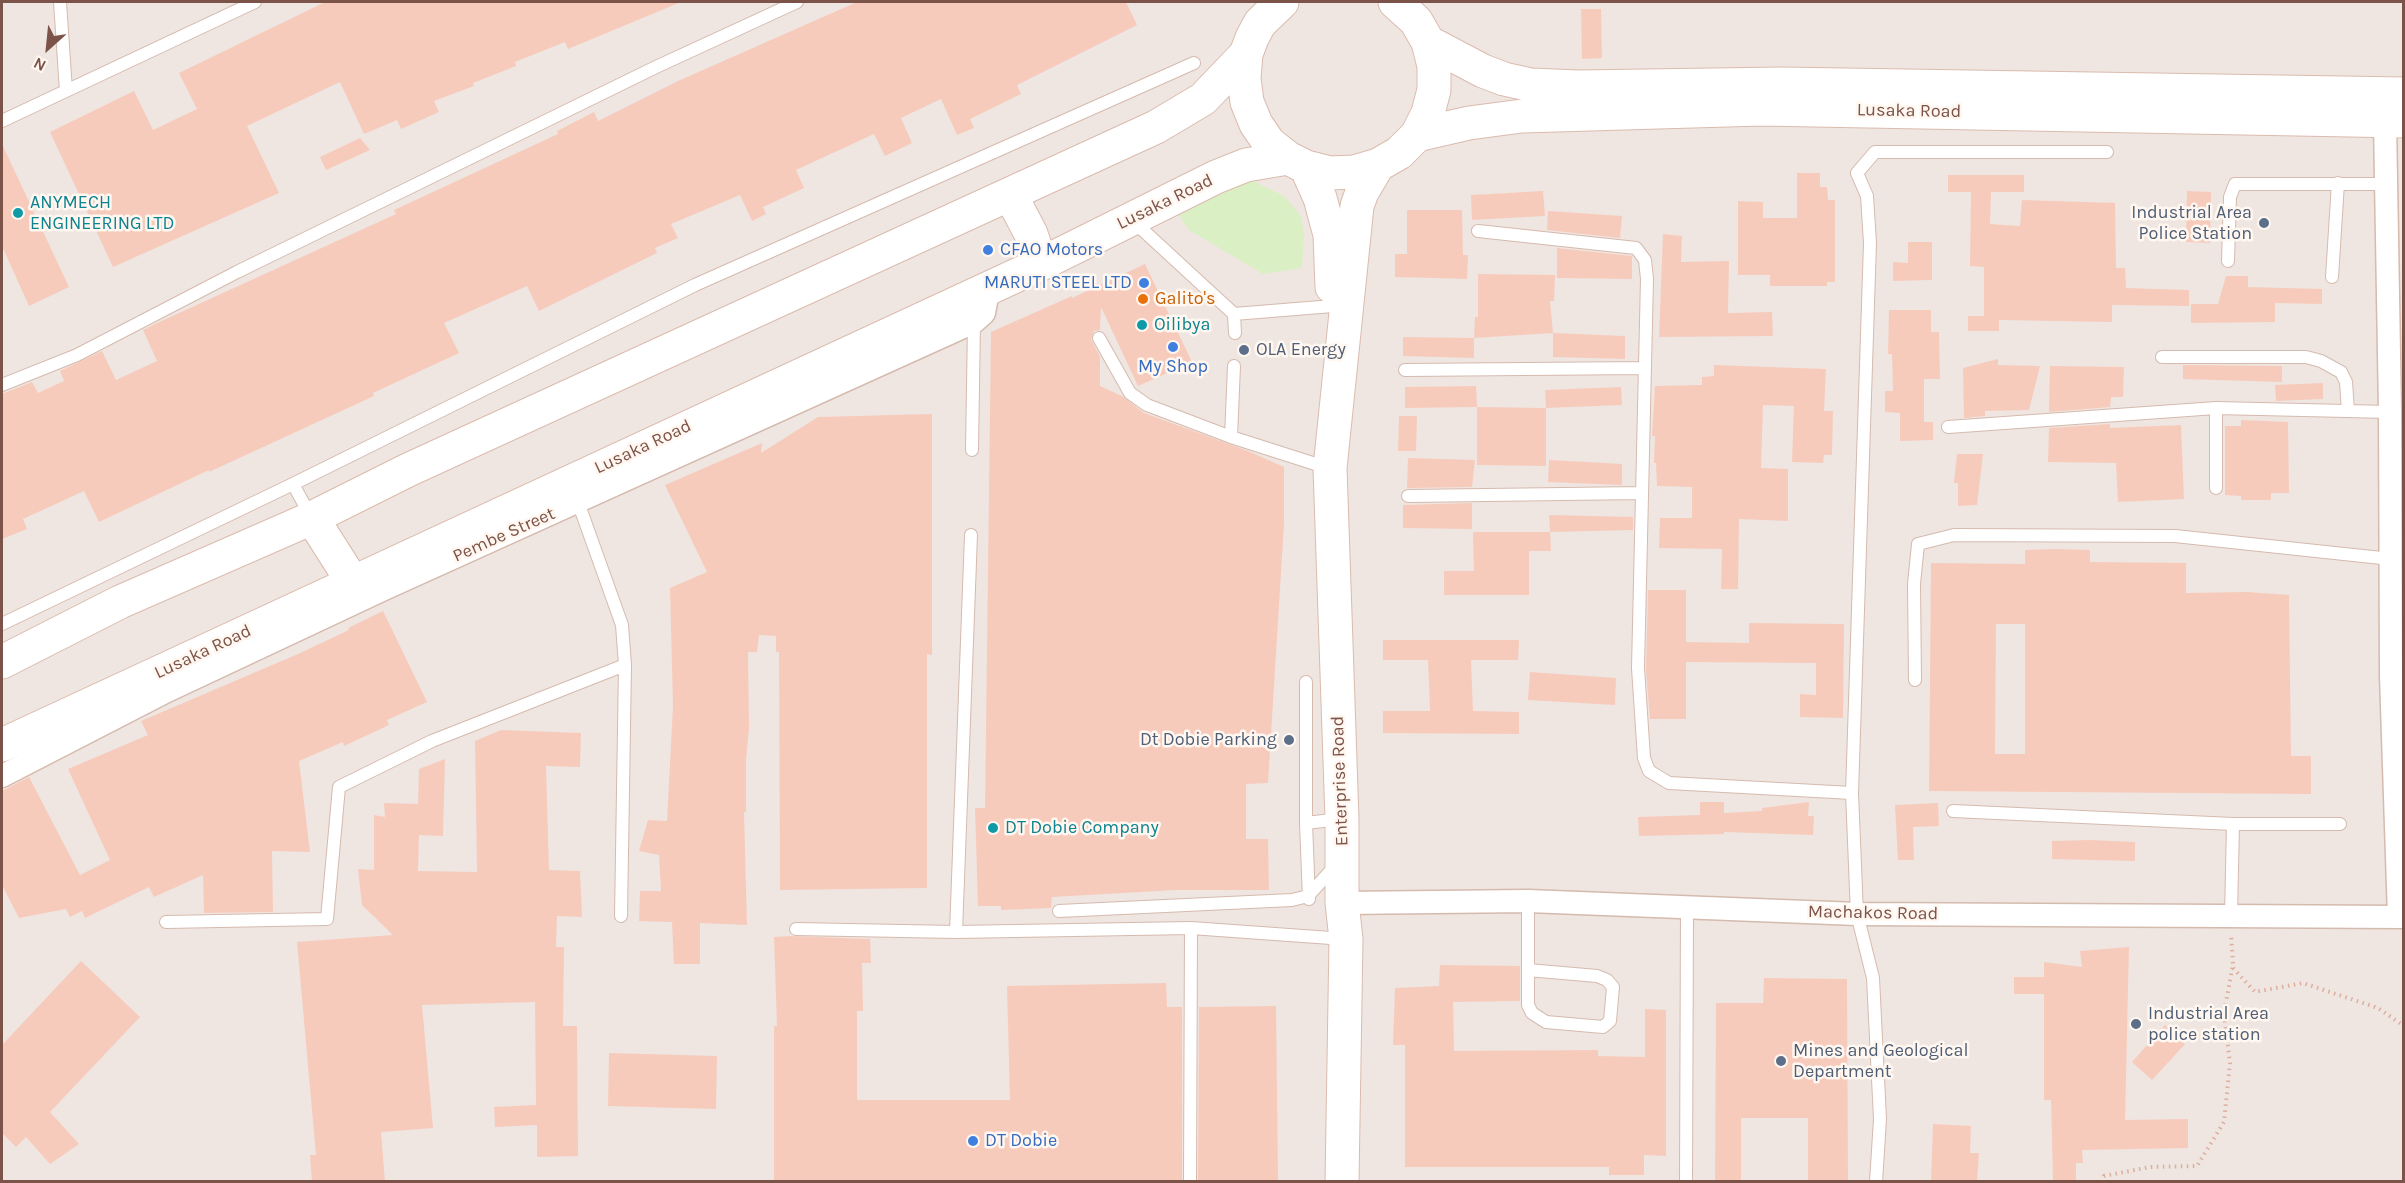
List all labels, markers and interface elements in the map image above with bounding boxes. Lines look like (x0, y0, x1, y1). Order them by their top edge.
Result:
north arrow (18, 18, 78, 78)
text: N (30, 53, 49, 76)
street label: Lusaka Road (1857, 99, 1961, 123)
street label: Lusaka Road (1113, 169, 1217, 235)
place label: ANYMECH ENGINEERING LTD (30, 192, 174, 234)
place label: Industrial Area Police Station (2131, 202, 2252, 244)
marker: ANYMECH ENGINEERING LTD (11, 206, 25, 220)
marker: Industrial Area Police Station (2257, 216, 2271, 230)
place label: CFAO Motors (1000, 239, 1103, 261)
marker: CFAO Motors (981, 243, 995, 257)
place label: MARUTI STEEL LTD (984, 272, 1132, 294)
marker: MARUTI STEEL LTD (1137, 276, 1151, 290)
place label: Galito's (1155, 288, 1215, 310)
marker: Galito's (1136, 292, 1150, 306)
place label: Oilibya (1154, 314, 1210, 336)
marker: Oilibya (1135, 318, 1149, 332)
place label: OLA Energy (1256, 339, 1346, 361)
marker: My Shop (1166, 340, 1180, 354)
marker: OLA Energy (1237, 343, 1251, 357)
place label: My Shop (1138, 356, 1208, 378)
street label: Lusaka Road (591, 415, 695, 479)
street label: Pembe Street (450, 503, 558, 567)
street label: Lusaka Road (151, 620, 255, 684)
street label: Enterprise Road (1327, 716, 1353, 846)
place label: Dt Dobie Parking (1140, 729, 1277, 751)
marker: Dt Dobie Parking (1282, 733, 1296, 747)
place label: DT Dobie Company (1005, 817, 1159, 839)
marker: DT Dobie Company (986, 821, 1000, 835)
street label: Machakos Road (1808, 901, 1938, 925)
place label: Industrial Area police station (2148, 1003, 2269, 1046)
marker: Industrial Area police station (2129, 1017, 2143, 1031)
place label: Mines and Geological Department (1793, 1040, 1968, 1082)
marker: Mines and Geological Department (1774, 1054, 1788, 1068)
place label: DT Dobie (985, 1130, 1057, 1152)
marker: DT Dobie (966, 1134, 980, 1148)

